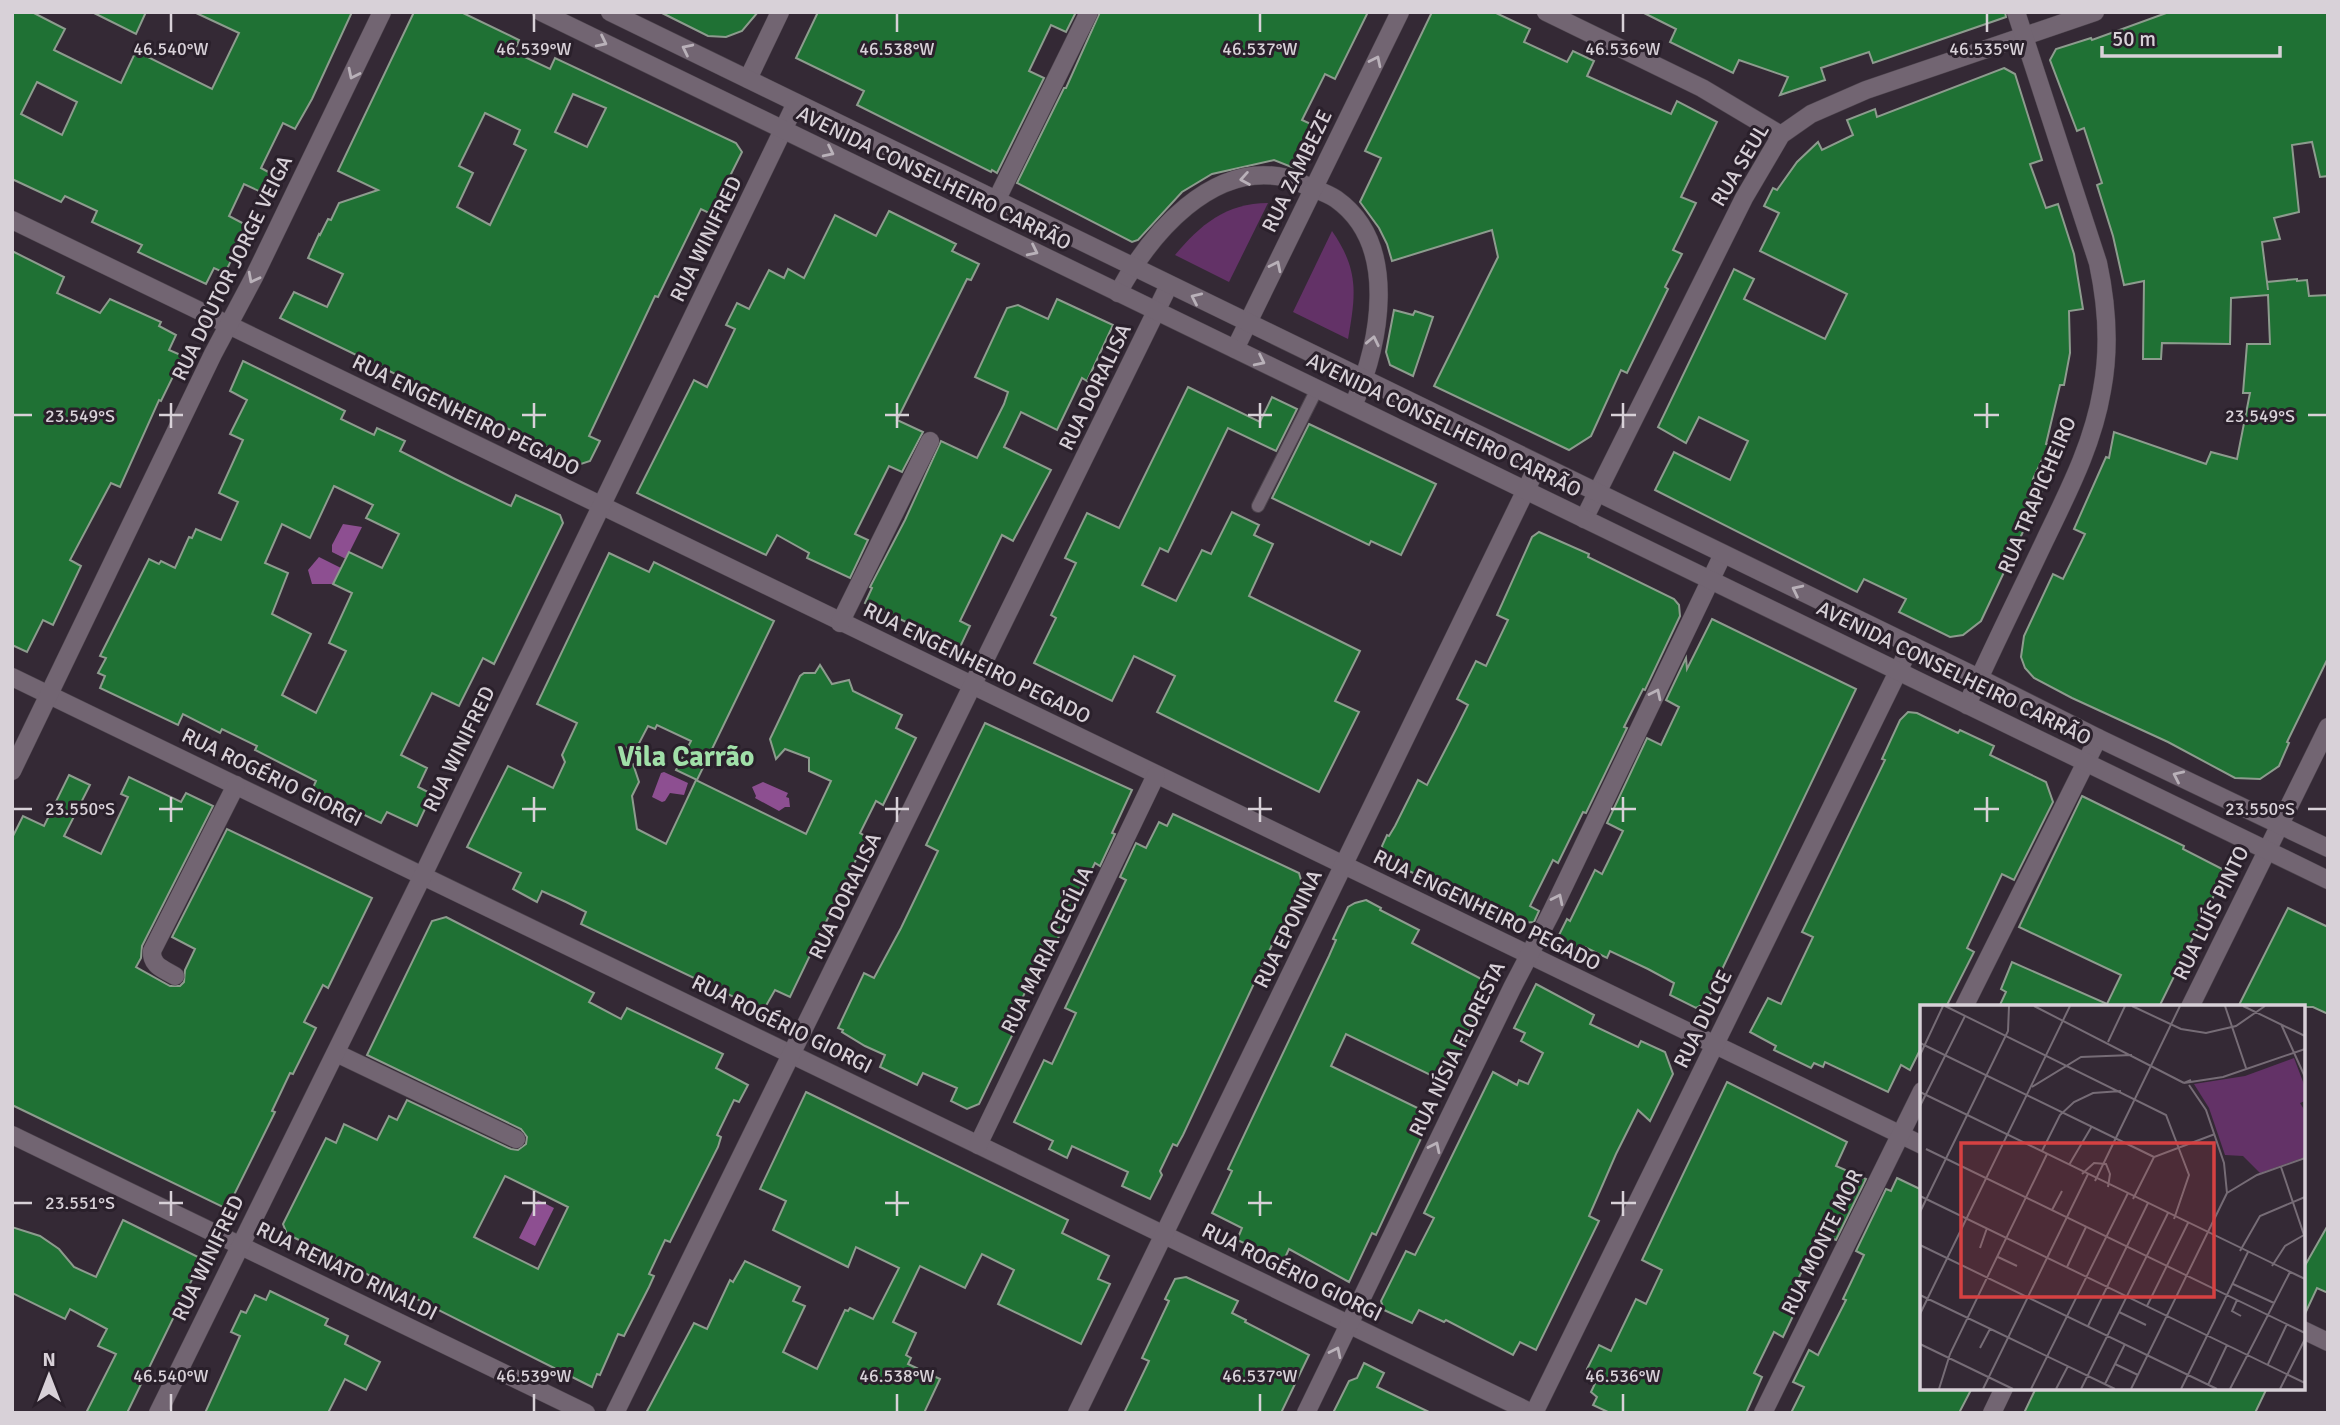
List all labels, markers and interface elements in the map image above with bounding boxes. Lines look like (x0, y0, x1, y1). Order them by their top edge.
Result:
scale bar (2102, 14, 2280, 58)
text: 50 m (2112, 26, 2156, 52)
one-way arrow (595, 34, 607, 48)
text: 46.540°W (133, 38, 209, 60)
text: 46.539°W (496, 38, 572, 60)
text: 46.538°W (859, 38, 935, 60)
text: 46.537°W (1222, 38, 1298, 60)
text: 46.536°W (1585, 38, 1661, 60)
text: 46.535°W (1949, 38, 2025, 60)
one-way arrow (682, 44, 694, 58)
one-way arrow (1367, 56, 1381, 68)
one-way arrow (347, 67, 361, 79)
street label: AVENIDA CONSELHEIRO CARRÃO (793, 100, 1075, 256)
street label: RUA ZAMBEZE (1256, 105, 1338, 237)
street label: RUA SEUL (1705, 119, 1775, 211)
one-way arrow (822, 144, 834, 158)
street label: RUA DOUTOR JORGE VEIGA (166, 151, 298, 385)
one-way arrow (1239, 171, 1251, 186)
street label: RUA WINIFRED (664, 172, 748, 306)
one-way arrow (1026, 243, 1038, 257)
one-way arrow (1267, 261, 1281, 273)
one-way arrow (247, 271, 261, 283)
one-way arrow (1191, 292, 1203, 306)
street label: RUA DORALISA (1053, 319, 1137, 455)
one-way arrow (1364, 335, 1379, 347)
street label: AVENIDA CONSELHEIRO CARRÃO (1303, 347, 1585, 503)
street label: RUA ENGENHEIRO PEGADO (348, 349, 584, 481)
one-way arrow (1253, 353, 1265, 367)
text: 23.549°S (45, 405, 115, 427)
text: 23.549°S (2225, 405, 2295, 427)
street label: RUA TRAPICHEIRO (1992, 412, 2082, 578)
one-way arrow (1792, 584, 1804, 598)
street label: AVENIDA CONSELHEIRO CARRÃO (1813, 595, 2095, 751)
street label: RUA ENGENHEIRO PEGADO (859, 597, 1095, 729)
street label: RUA WINIFRED (417, 682, 501, 816)
one-way arrow (1648, 689, 1662, 701)
street label: RUA ROGÉRIO GIORGI (178, 722, 366, 832)
district label: Vila Carrão (618, 740, 754, 774)
one-way arrow (2173, 770, 2185, 784)
text: 23.550°S (45, 798, 115, 820)
text: 23.550°S (2225, 798, 2295, 820)
street label: RUA DORALISA (803, 828, 887, 964)
street label: RUA LUÍS PINTO (2167, 842, 2255, 984)
street label: RUA ENGENHEIRO PEGADO (1369, 844, 1605, 976)
street label: RUA MARIA CECÍLIA (995, 862, 1099, 1038)
street label: RUA EPONINA (1248, 865, 1328, 992)
one-way arrow (1550, 894, 1564, 906)
street label: RUA NÍSIA FLORESTA (1403, 957, 1511, 1141)
street label: RUA DULCE (1668, 966, 1738, 1072)
street label: RUA ROGÉRIO GIORGI (688, 969, 876, 1079)
inset map (1920, 1005, 2305, 1390)
one-way arrow (1427, 1142, 1441, 1154)
street label: RUA MONTE MOR (1776, 1165, 1868, 1319)
street label: RUA WINIFRED (166, 1191, 250, 1325)
text: 23.551°S (45, 1192, 115, 1214)
street label: RUA RENATO RINALDI (252, 1216, 442, 1326)
street label: RUA ROGÉRIO GIORGI (1198, 1217, 1386, 1327)
north arrow (14, 1341, 84, 1411)
one-way arrow (1328, 1347, 1342, 1359)
text: N (42, 1348, 56, 1372)
text: 46.540°W (133, 1365, 209, 1387)
text: 46.539°W (496, 1365, 572, 1387)
text: 46.538°W (859, 1365, 935, 1387)
text: 46.537°W (1222, 1365, 1298, 1387)
text: 46.536°W (1585, 1365, 1661, 1387)

